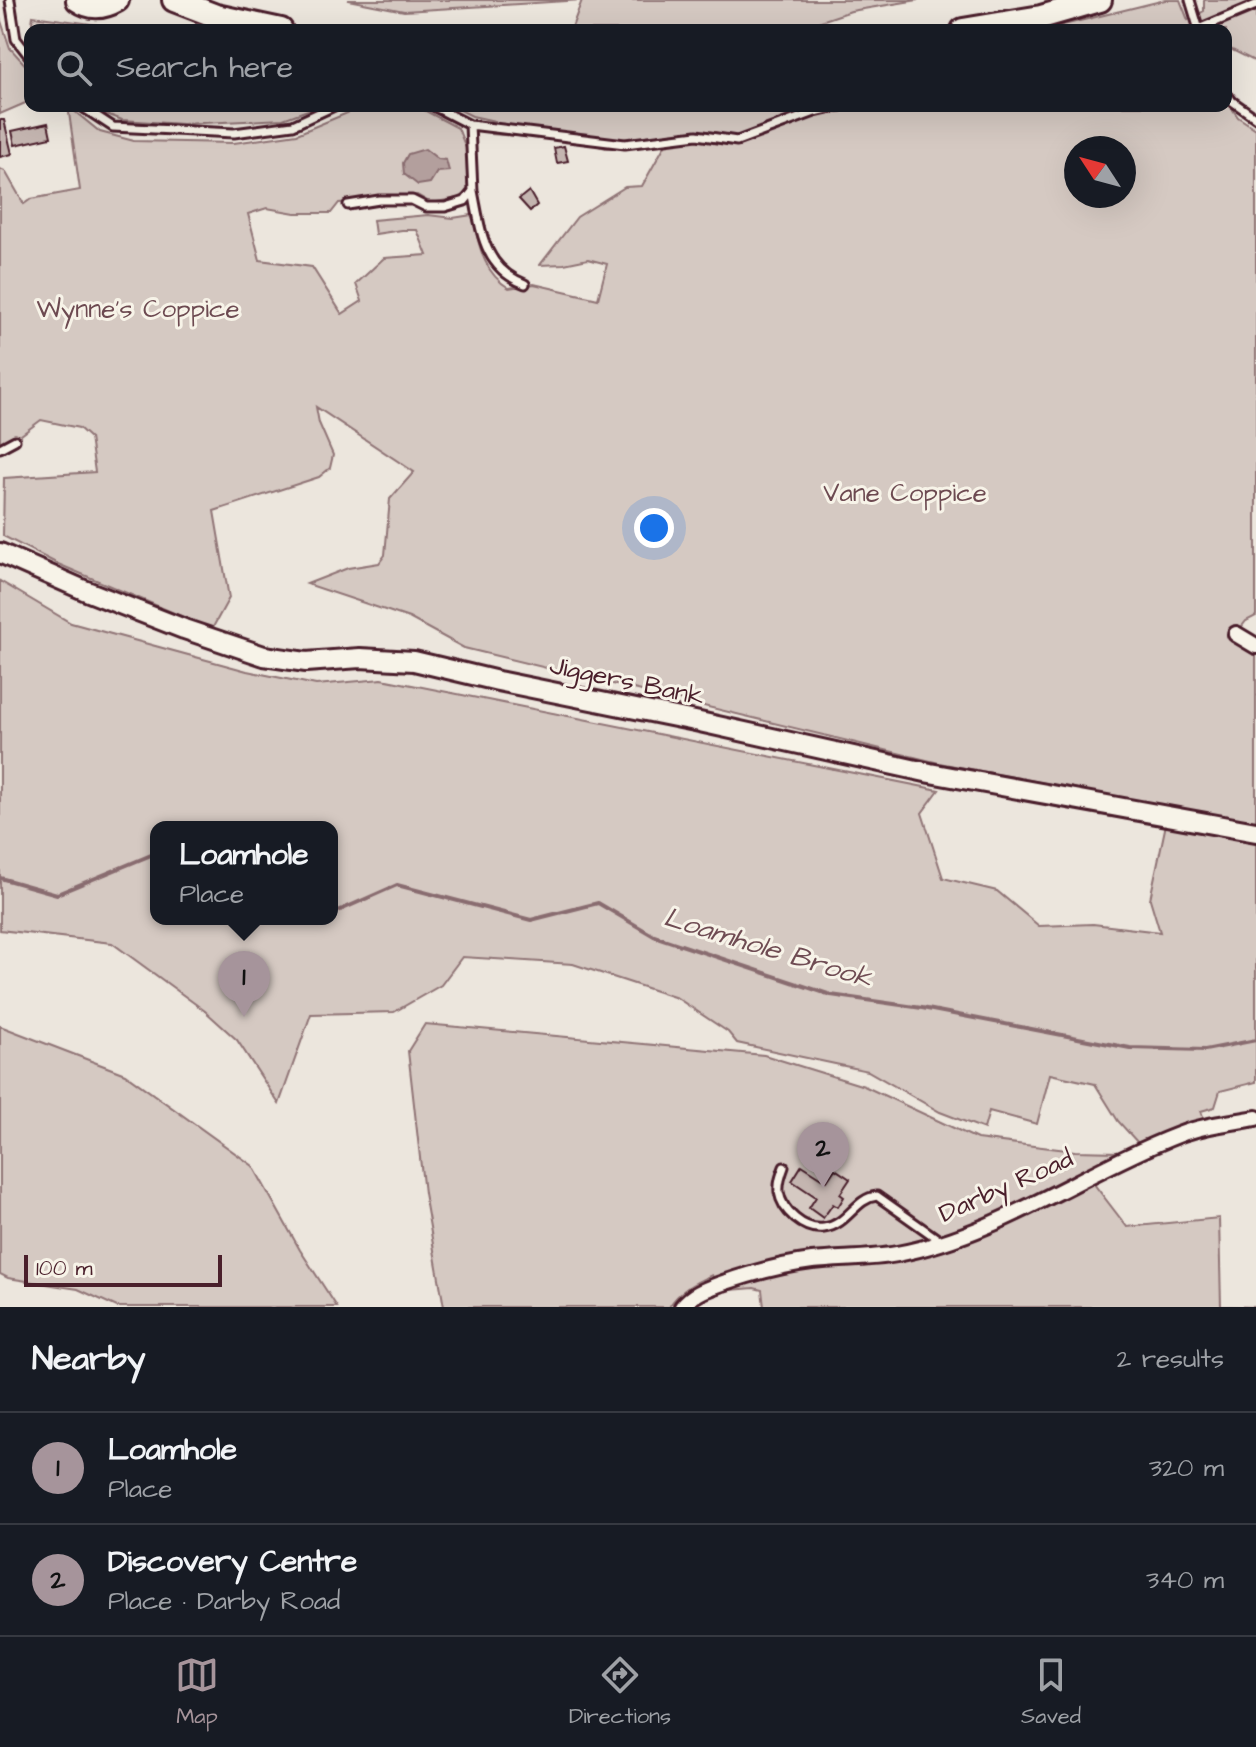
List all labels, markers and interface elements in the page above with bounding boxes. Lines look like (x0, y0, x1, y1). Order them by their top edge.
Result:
search box (24, 24, 1232, 112)
icon: search (52, 46, 96, 90)
text: Search here (116, 47, 293, 89)
north arrow (1064, 136, 1136, 208)
park label: Wynne's Coppice (37, 291, 239, 329)
park label: Vane Coppice (823, 475, 987, 511)
your location (634, 508, 674, 548)
street label: Jiggers Bank (546, 647, 708, 717)
popup (150, 821, 338, 925)
text: Loamhole (180, 834, 308, 876)
text: Place (180, 876, 244, 912)
water label: Loamhole Brook (659, 898, 878, 998)
pin: 1 (218, 951, 270, 1017)
pin: 2 (797, 1122, 849, 1188)
street label: Darby Road (933, 1140, 1080, 1233)
scale bar (24, 1251, 222, 1287)
text: 100 m (36, 1253, 93, 1284)
text: Nearby (32, 1335, 146, 1383)
text: 2 results (1116, 1341, 1224, 1377)
text: Loamhole (108, 1429, 237, 1471)
text: 1 (56, 1450, 60, 1486)
text: 320 m (1149, 1450, 1224, 1486)
text: Place (108, 1471, 172, 1507)
text: Discovery Centre (108, 1541, 357, 1583)
text: 2 (51, 1562, 65, 1598)
text: 340 m (1146, 1562, 1224, 1598)
text: Place · Darby Road (108, 1583, 340, 1619)
tab: Map (175, 1653, 219, 1732)
tab: Directions (569, 1653, 671, 1732)
tab: Saved (1021, 1653, 1081, 1732)

